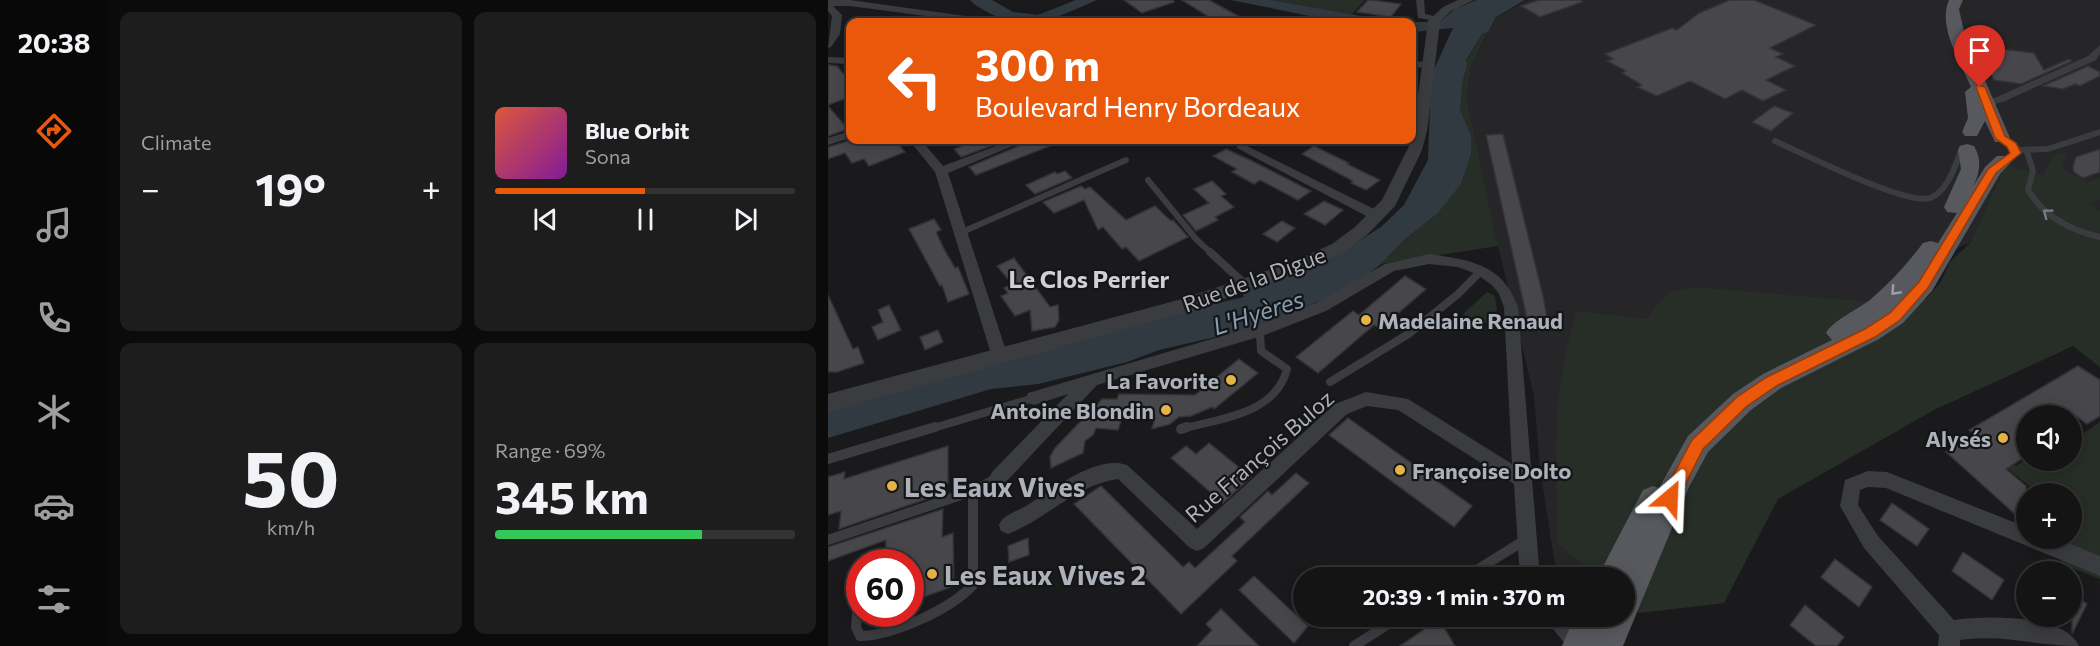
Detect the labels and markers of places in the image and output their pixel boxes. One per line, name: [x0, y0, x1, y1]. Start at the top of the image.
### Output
pin: [1954, 25, 2005, 87]
place label: Madelaine Renaud: [1378, 307, 1563, 334]
marker: Madelaine Renaud: [1359, 313, 1373, 327]
place label: La Favorite: [1106, 367, 1219, 394]
marker: La Favorite: [1224, 373, 1238, 387]
place label: Antoine Blondin: [990, 397, 1154, 424]
marker: Antoine Blondin: [1159, 403, 1173, 417]
place label: Alysés: [1925, 425, 1991, 452]
marker: Alysés: [1996, 431, 2010, 445]
place label: Françoise Dolto: [1412, 457, 1571, 484]
marker: Françoise Dolto: [1393, 463, 1407, 477]
place label: Les Eaux Vives: [904, 470, 1085, 503]
marker: Les Eaux Vives: [885, 479, 899, 493]
place label: Les Eaux Vives 2: [944, 558, 1146, 591]
marker: Les Eaux Vives 2: [925, 567, 939, 581]

